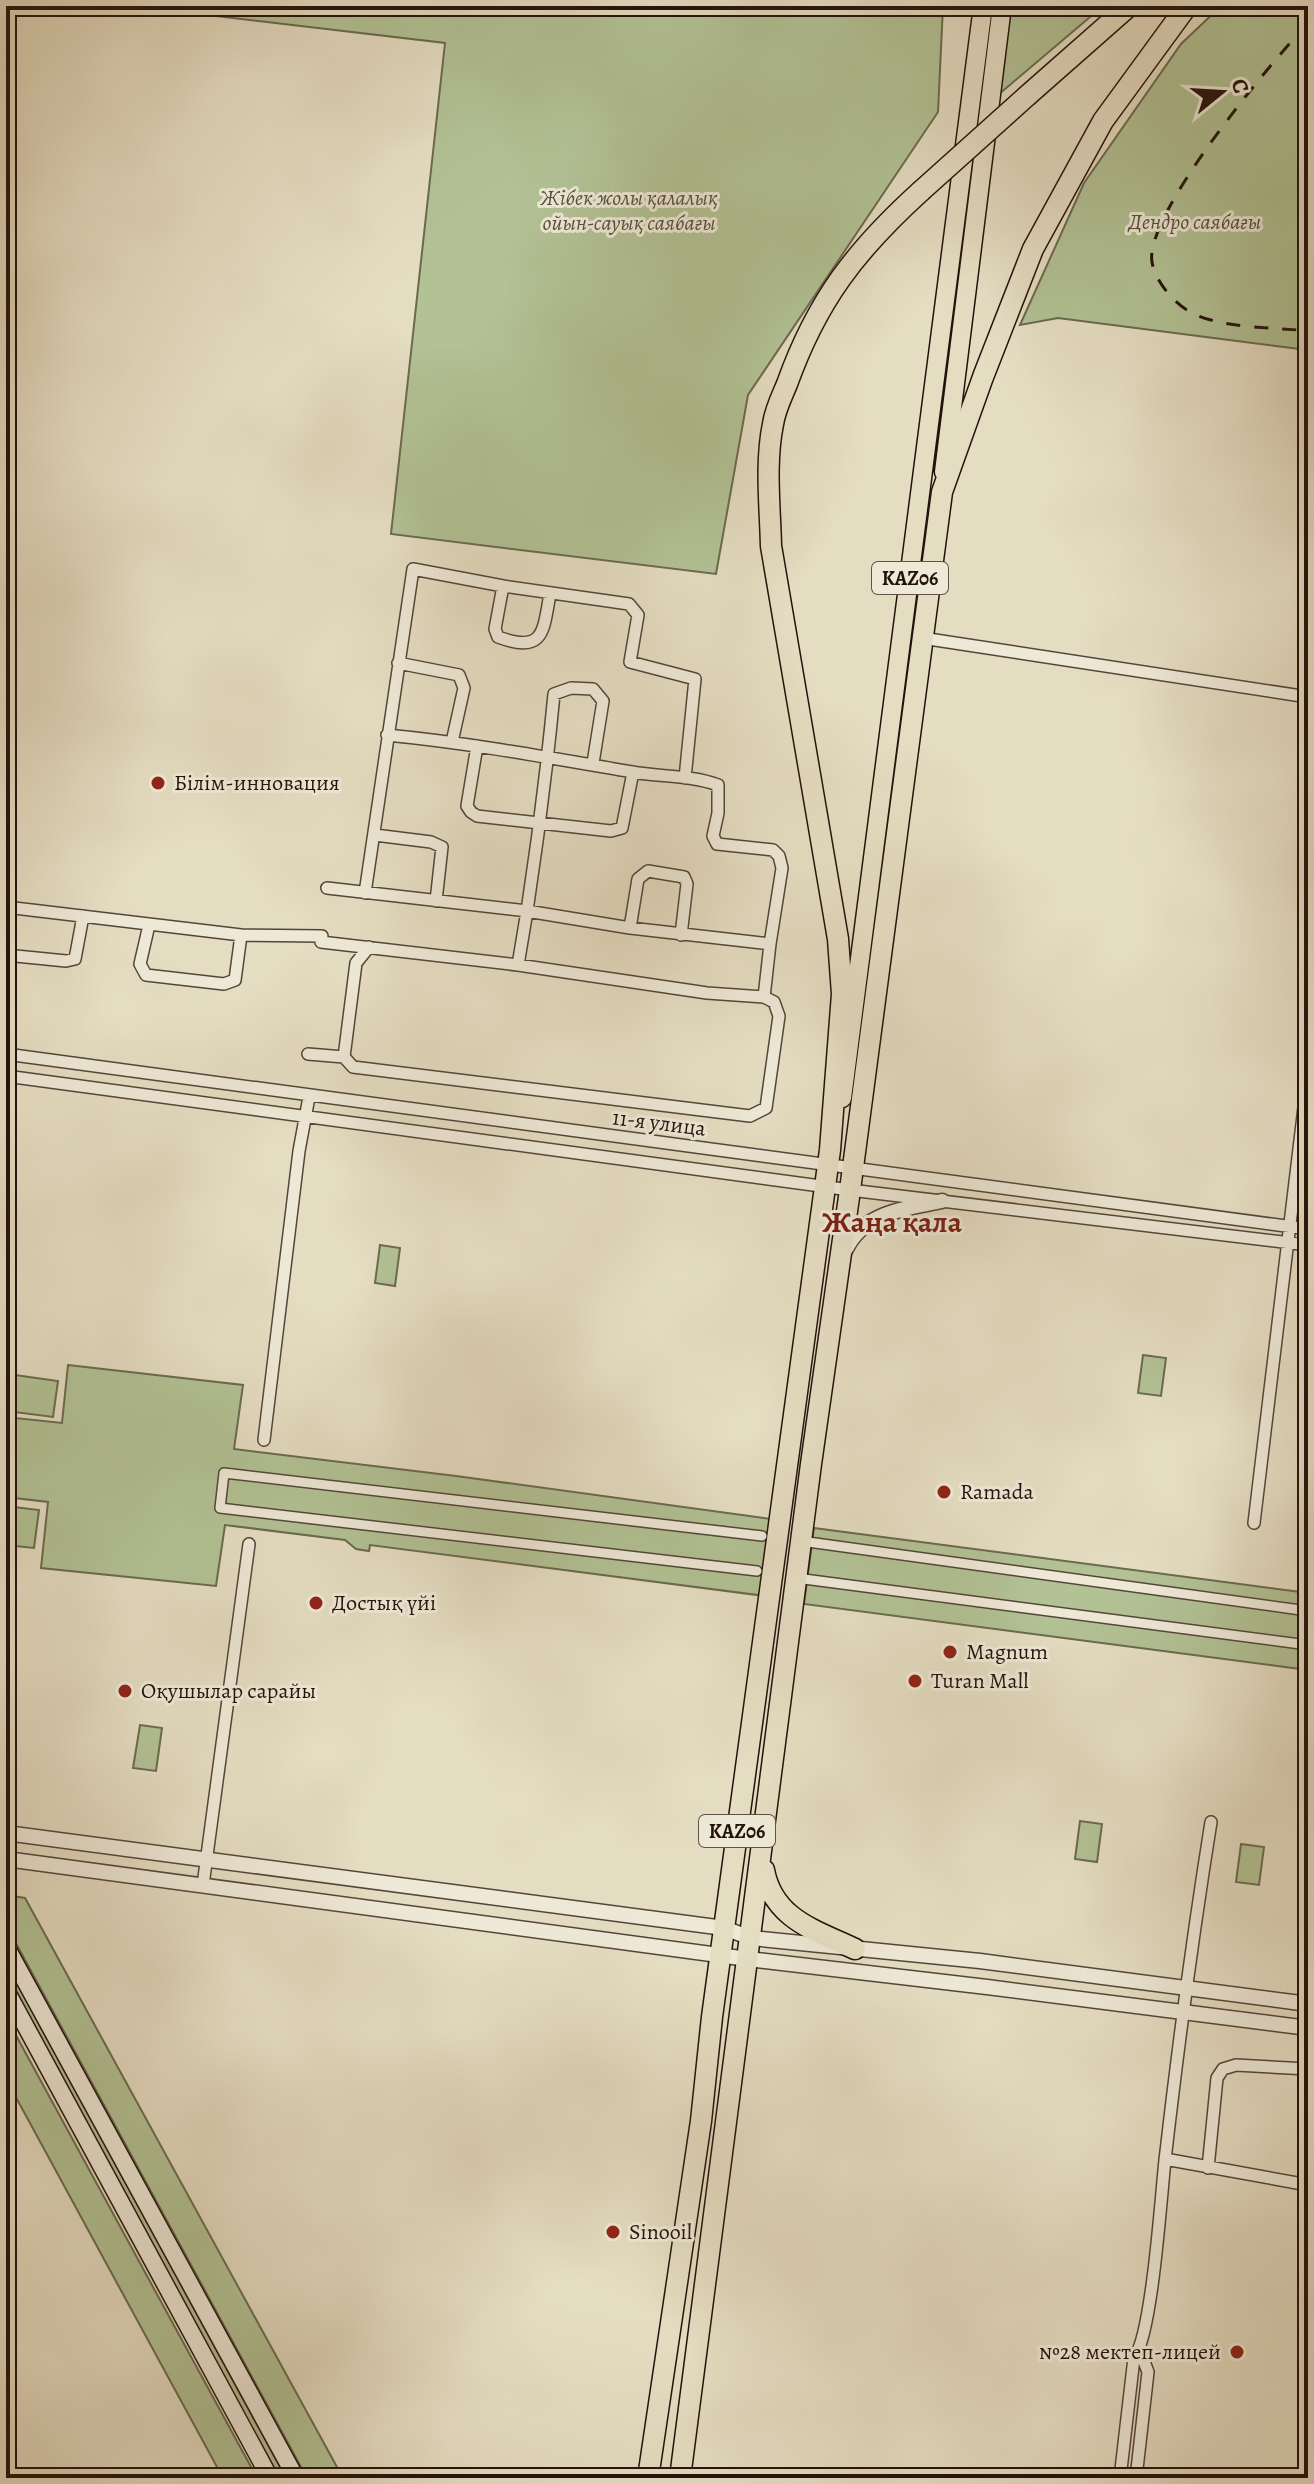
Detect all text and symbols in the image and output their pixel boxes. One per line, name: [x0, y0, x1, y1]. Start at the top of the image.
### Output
north arrow: [1182, 52, 1262, 132]
text: С: [1224, 75, 1256, 97]
park label: Жібек жолы қалалық ойын-сауық саябағы: [539, 183, 718, 238]
park label: Дендро саябағы: [1127, 207, 1261, 237]
road number: KАZ06: [872, 562, 948, 594]
place label: Білім-инновация: [174, 768, 340, 798]
marker: Білім-инновация: [149, 774, 167, 792]
street label: 11-я улица: [610, 1102, 708, 1144]
district label: Жаңа қала: [822, 1202, 963, 1242]
place label: Ramada: [960, 1477, 1035, 1507]
marker: Ramada: [935, 1483, 953, 1501]
place label: Достық үйі: [332, 1588, 436, 1618]
marker: Достық үйі: [307, 1594, 325, 1612]
place label: Magnum: [966, 1637, 1048, 1667]
marker: Magnum: [941, 1643, 959, 1661]
place label: Turan Mall: [931, 1666, 1029, 1696]
marker: Turan Mall: [906, 1672, 924, 1690]
place label: Оқушылар сарайы: [141, 1676, 316, 1706]
marker: Оқушылар сарайы: [116, 1682, 134, 1700]
road number: KАZ06: [699, 1815, 775, 1847]
place label: Sinooil: [629, 2217, 692, 2247]
marker: Sinooil: [604, 2223, 622, 2241]
place label: №28 мектеп-лицей: [1039, 2337, 1221, 2367]
marker: №28 мектеп-лицей: [1228, 2343, 1246, 2361]

